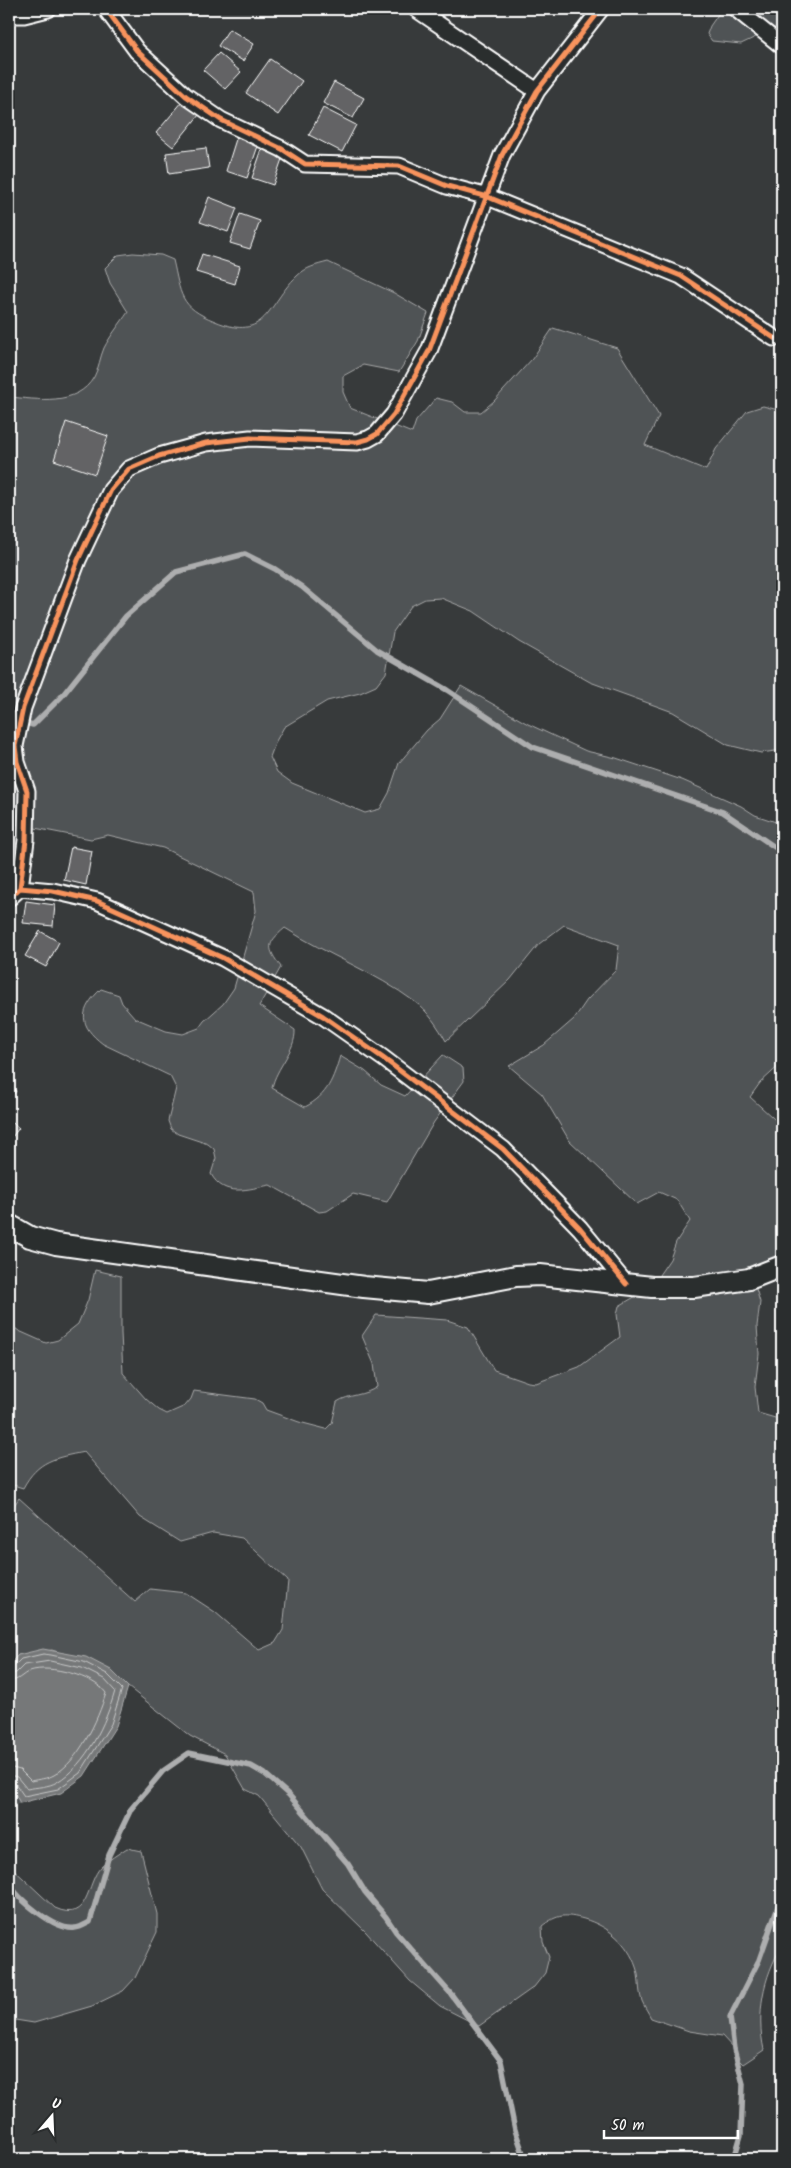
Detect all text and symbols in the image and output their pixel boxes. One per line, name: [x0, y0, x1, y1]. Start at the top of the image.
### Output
north arrow: [28, 2090, 78, 2140]
text: U: [48, 2093, 64, 2117]
scale bar: [604, 2108, 737, 2140]
text: 50 m: [611, 2114, 645, 2138]

